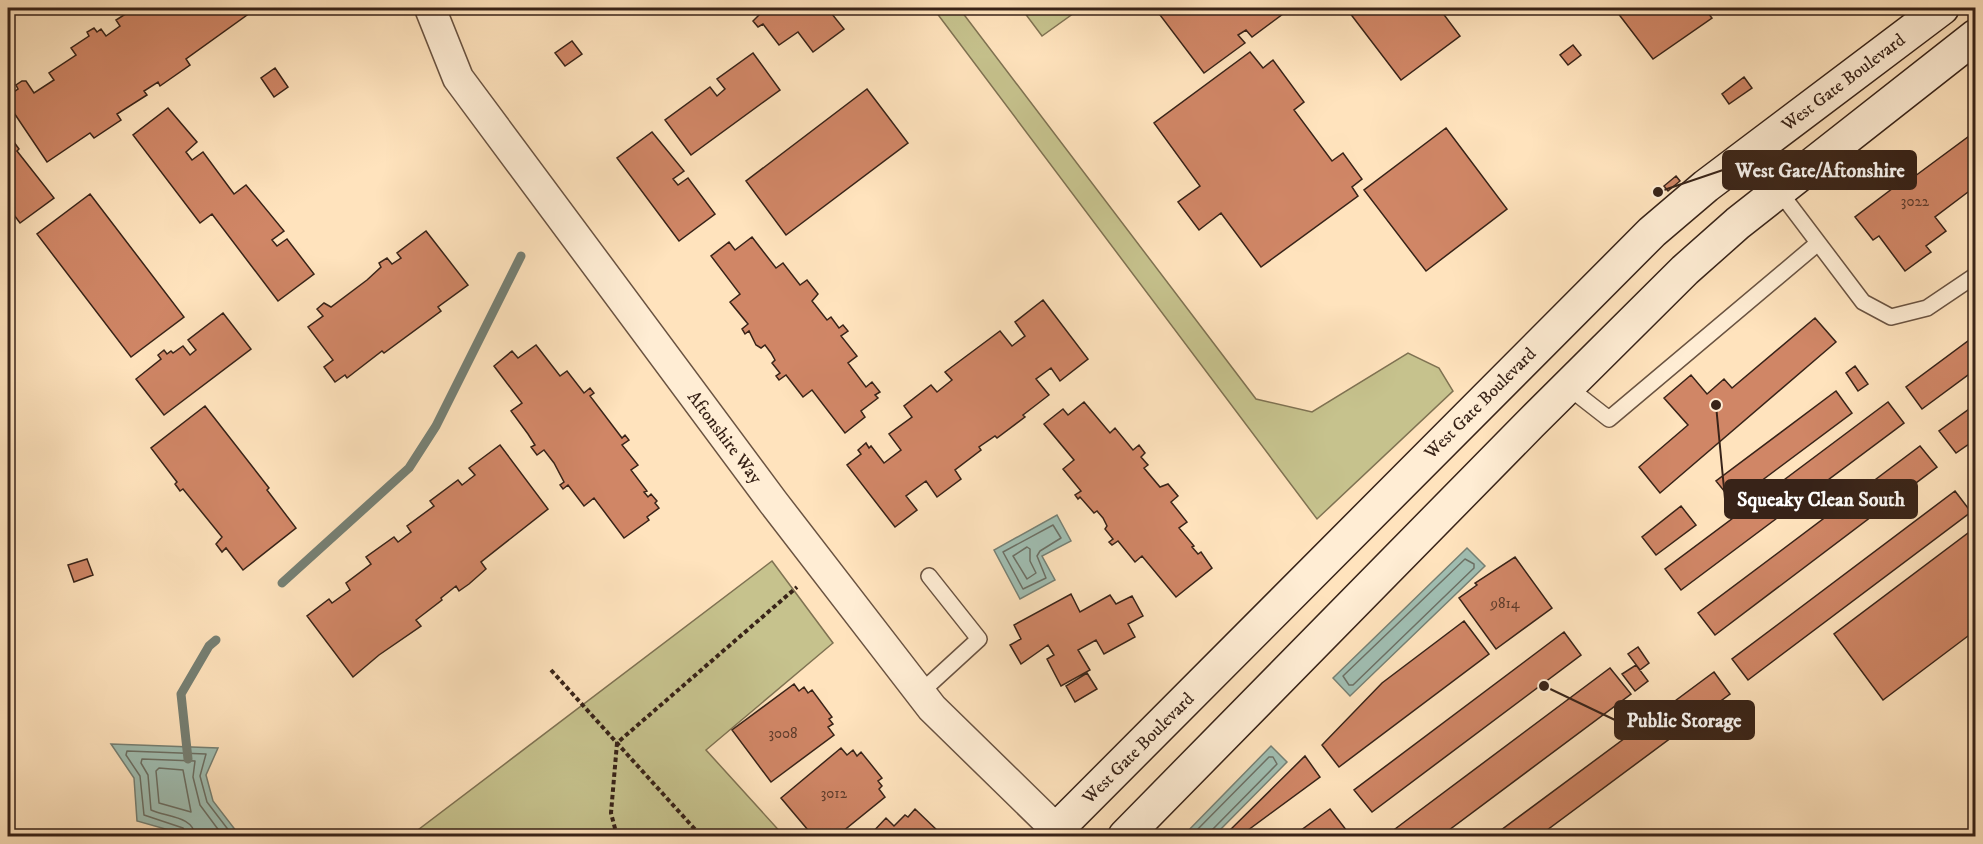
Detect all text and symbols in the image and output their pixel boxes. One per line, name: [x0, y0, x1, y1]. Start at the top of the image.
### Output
street label: West Gate Boulevard: [1777, 29, 1910, 137]
callout: West Gate/Aftonshire: [1723, 151, 1916, 189]
text: West Gate/Aftonshire: [1734, 159, 1905, 184]
house number: 3022: [1901, 192, 1930, 211]
street label: West Gate Boulevard: [1420, 343, 1541, 465]
street label: Aftonshire Way: [682, 387, 767, 489]
callout: Squeaky Clean South: [1725, 480, 1917, 518]
text: Squeaky Clean South: [1737, 488, 1906, 513]
house number: 9814: [1489, 594, 1520, 613]
street label: West Gate Boulevard: [1078, 688, 1199, 810]
callout: Public Storage: [1615, 701, 1754, 739]
text: Public Storage: [1626, 709, 1742, 734]
house number: 3008: [768, 724, 798, 743]
house number: 3012: [821, 784, 848, 803]

